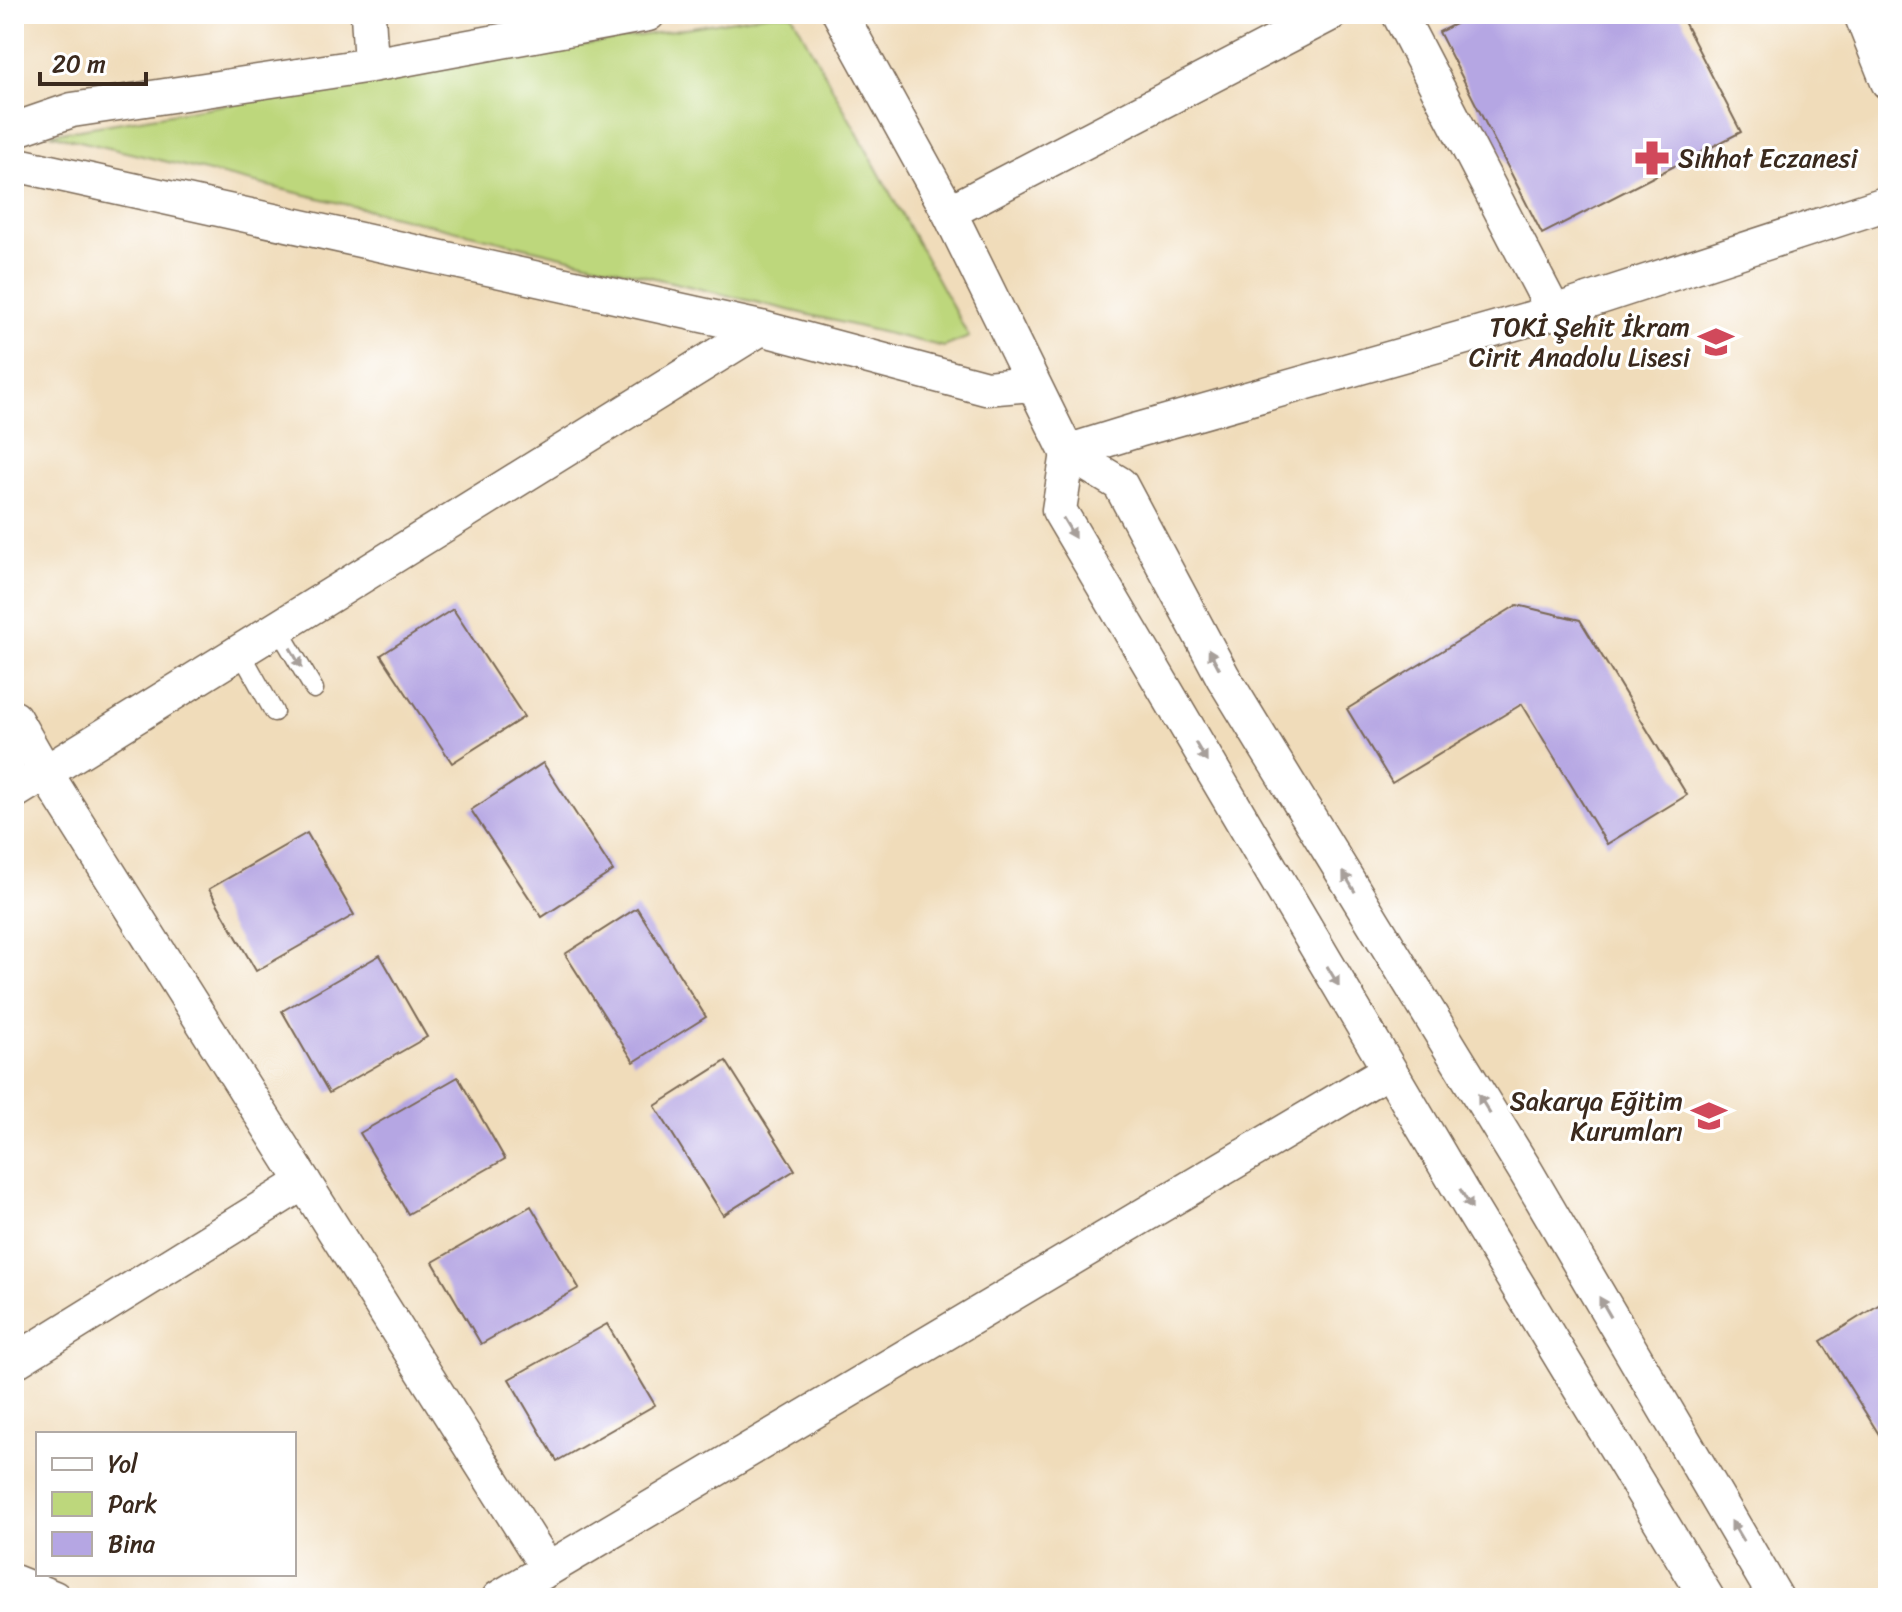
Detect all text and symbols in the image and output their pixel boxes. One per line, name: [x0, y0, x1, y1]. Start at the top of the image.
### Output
scale bar: [40, 36, 146, 86]
text: 20 m: [52, 43, 106, 85]
place label: Sıhhat Eczanesi: [1678, 135, 1858, 181]
pharmacy icon: Sıhhat Eczanesi: [1633, 139, 1671, 177]
place label: TOKİ Şehit İkram Cirit Anadolu Lisesi: [1469, 304, 1691, 380]
school or university icon: TOKİ Şehit İkram Cirit Anadolu Lisesi: [1697, 323, 1735, 361]
one-way arrow: [1062, 517, 1076, 539]
one-way arrow: [289, 647, 303, 669]
one-way arrow: [1208, 648, 1221, 671]
one-way arrow: [1194, 741, 1208, 763]
one-way arrow: [1342, 871, 1356, 893]
one-way arrow: [1326, 964, 1340, 987]
place label: Sakarya Eğitim Kurumları: [1510, 1078, 1683, 1154]
one-way arrow: [1478, 1093, 1492, 1115]
school or university icon: Sakarya Eğitim Kurumları: [1690, 1097, 1728, 1135]
one-way arrow: [1458, 1188, 1472, 1211]
one-way arrow: [1598, 1295, 1612, 1318]
legend: [36, 1432, 296, 1576]
text: Yol: [108, 1443, 139, 1485]
text: Park: [108, 1483, 157, 1525]
one-way arrow: [1730, 1520, 1744, 1542]
text: Bina: [108, 1523, 156, 1565]

